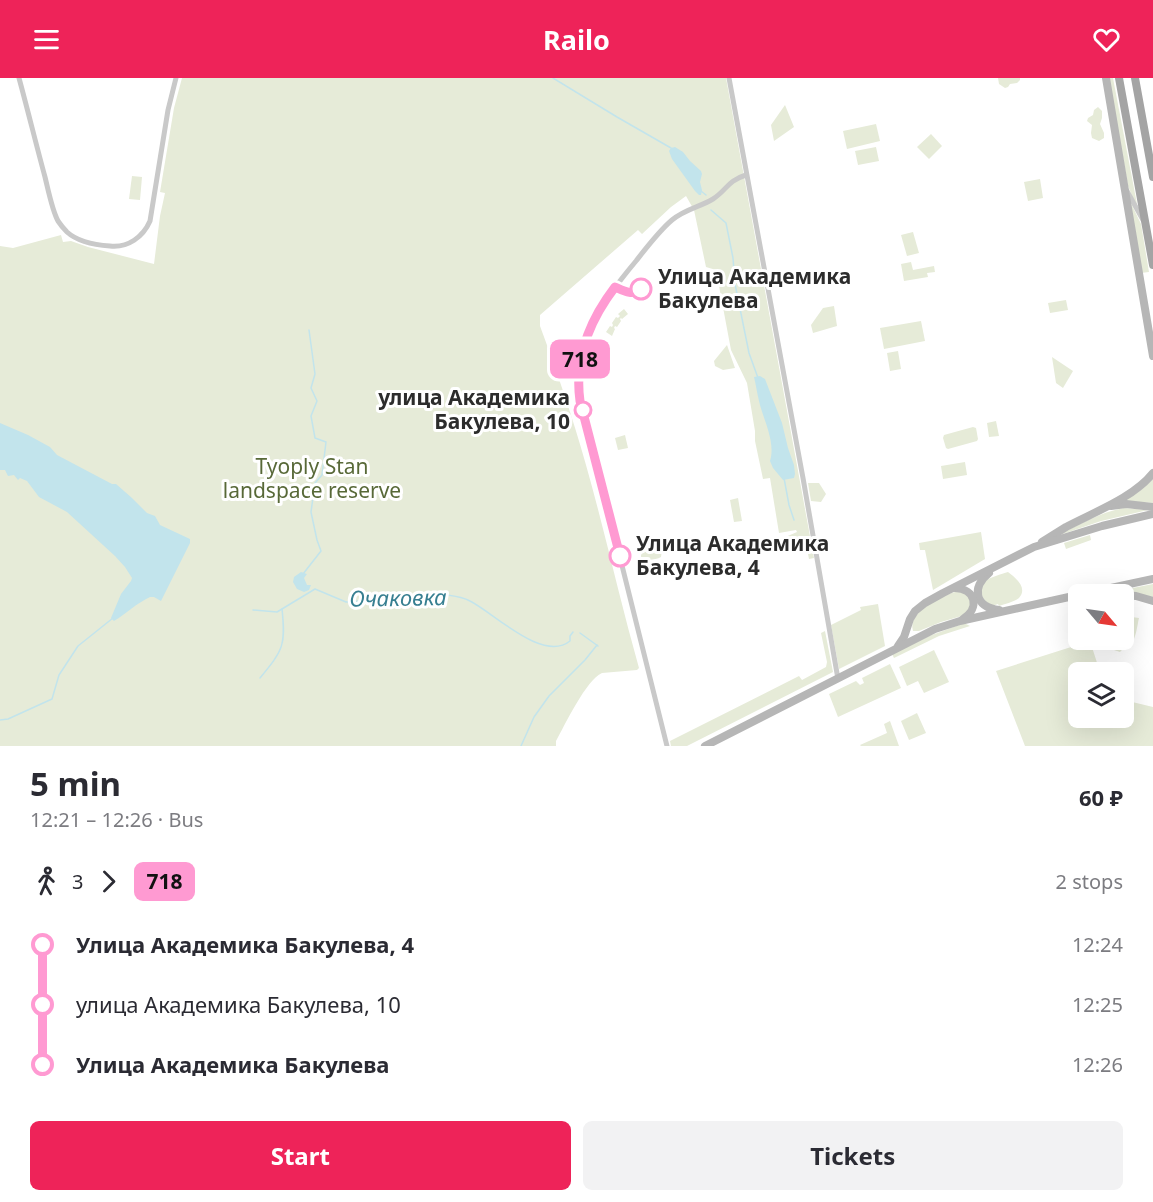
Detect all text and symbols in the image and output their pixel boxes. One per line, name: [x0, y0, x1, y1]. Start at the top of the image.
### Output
text: Railo: [543, 21, 610, 58]
icon: menu: [30, 23, 63, 56]
icon: heart: [1090, 23, 1123, 56]
place label: Улица Академика Бакулева: [658, 262, 851, 314]
marker: Улица Академика Бакулева: [630, 278, 652, 300]
line badge: 718: [546, 340, 614, 378]
text: 718: [562, 345, 598, 373]
place label: улица Академика Бакулева, 10: [377, 383, 570, 435]
marker: улица Академика Бакулева, 10: [574, 401, 592, 419]
park label: Tyoply Stan landspace reserve: [223, 452, 401, 504]
place label: Улица Академика Бакулева, 4: [636, 529, 829, 581]
marker: Улица Академика Бакулева, 4: [609, 545, 631, 567]
water label: Очаковка: [349, 581, 447, 613]
north arrow: [1068, 584, 1134, 650]
map controls: [1068, 584, 1134, 728]
button: layers: [1068, 662, 1134, 728]
text: 5 min: [30, 761, 121, 806]
text: 60 ₽: [1079, 782, 1123, 812]
text: 12:21 – 12:26 · Bus: [30, 806, 203, 833]
icon: walk: [30, 865, 63, 898]
icon: forward: [92, 865, 125, 898]
text: 718: [146, 867, 183, 895]
text: 3: [72, 868, 83, 895]
text: 2 stops: [1056, 868, 1123, 895]
text: Улица Академика Бакулева, 4: [76, 929, 414, 959]
text: 12:24: [1072, 931, 1123, 958]
text: улица Академика Бакулева, 10: [76, 989, 401, 1019]
text: 12:25: [1072, 991, 1123, 1018]
text: Улица Академика Бакулева: [76, 1049, 389, 1079]
text: 12:26: [1072, 1051, 1123, 1078]
button: Start: [30, 1121, 571, 1190]
button: Tickets: [583, 1121, 1123, 1190]

